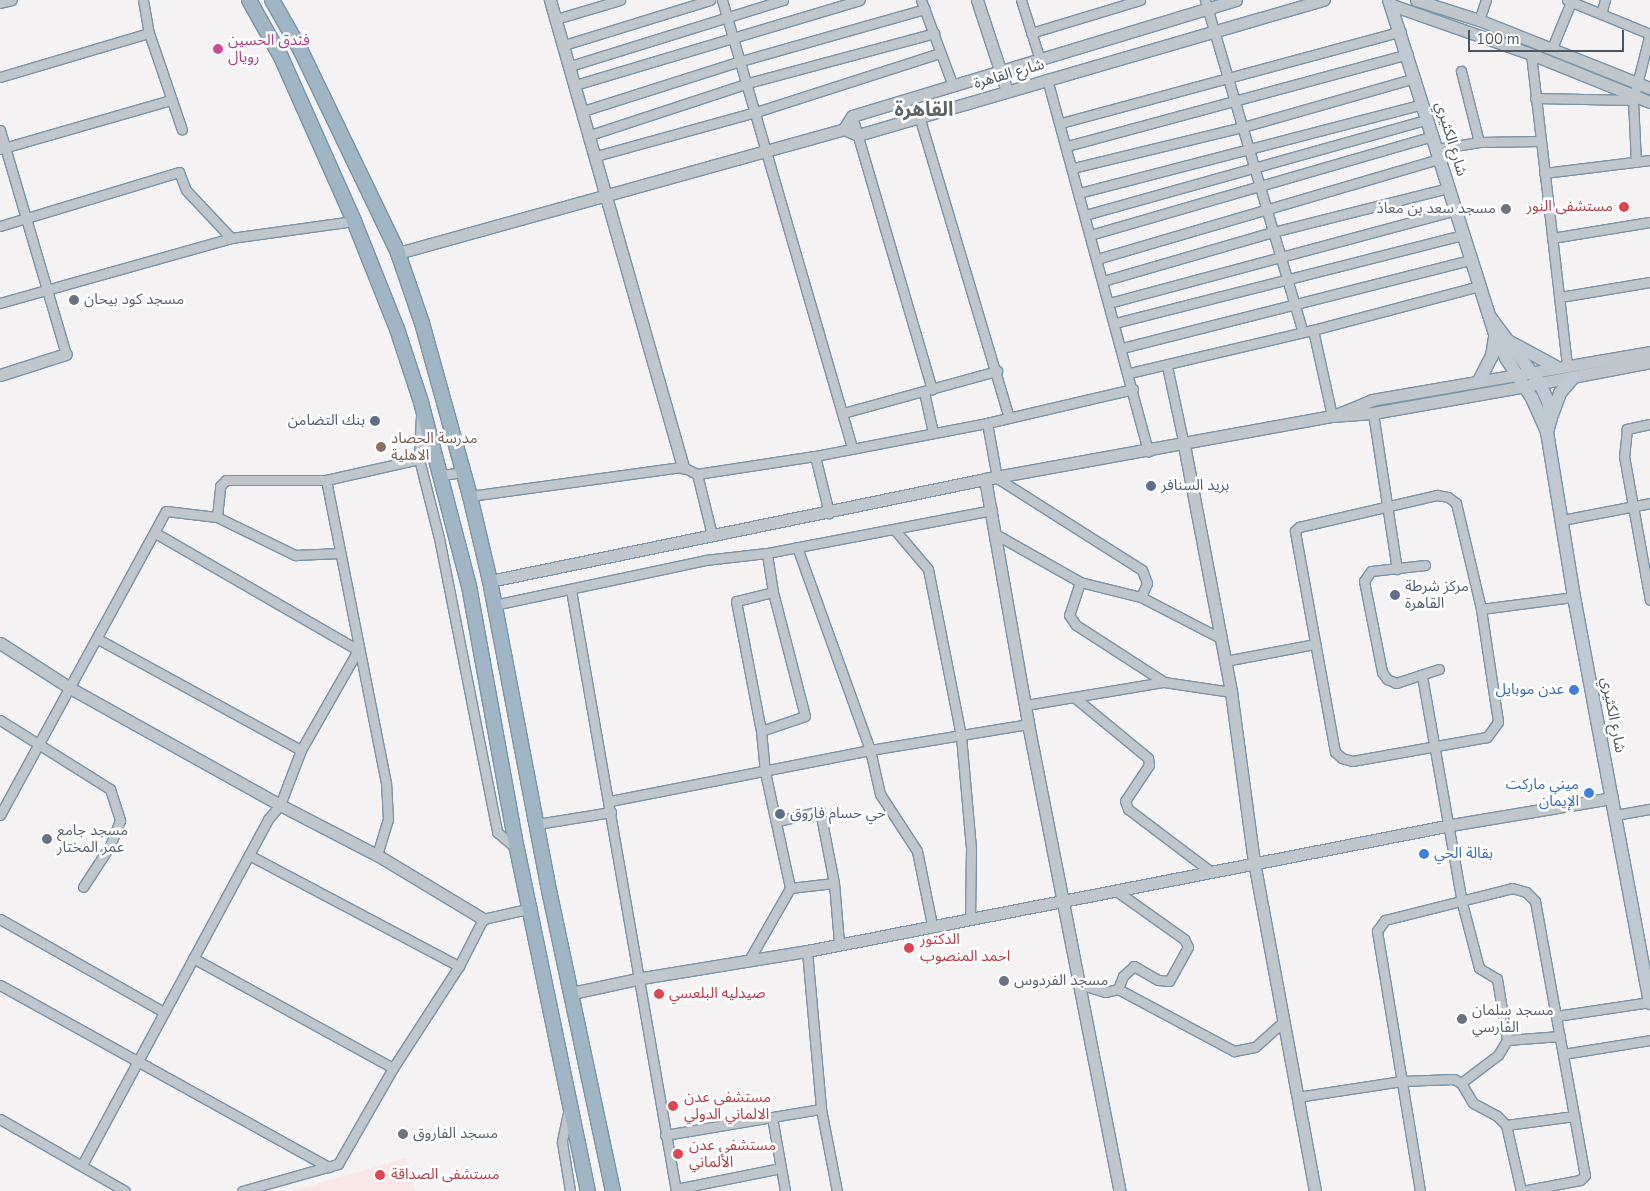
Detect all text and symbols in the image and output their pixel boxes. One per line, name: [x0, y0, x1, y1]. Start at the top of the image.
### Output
scale bar: [1470, 20, 1626, 52]
text: 100 m: [1476, 29, 1520, 49]
place label: فندق الحسين رويال: [228, 31, 310, 66]
marker: فندق الحسين رويال: [212, 43, 224, 55]
street label: شارع القاهرة: [972, 55, 1046, 93]
district label: القاهرة: [895, 97, 953, 121]
street label: شارع الكثيري: [1431, 100, 1471, 178]
place label: مستشفى النور: [1527, 198, 1613, 216]
place label: مسجد سعد بن معاذ: [1377, 200, 1496, 218]
marker: مستشفى النور: [1617, 200, 1631, 214]
marker: مسجد سعد بن معاذ: [1500, 203, 1512, 215]
place label: مسجد كود بيحان: [84, 291, 184, 309]
marker: مسجد كود بيحان: [68, 294, 80, 306]
place label: بنك التضامن: [288, 412, 365, 430]
marker: بنك التضامن: [369, 415, 381, 427]
place label: مدرسة الحصاد الاهلية: [391, 429, 478, 464]
marker: مدرسة الحصاد الاهلية: [375, 441, 387, 453]
place label: بريد السنافر: [1161, 477, 1229, 495]
marker: بريد السنافر: [1145, 480, 1157, 492]
place label: مركز شرطة القاهرة: [1405, 577, 1469, 612]
marker: مركز شرطة القاهرة: [1389, 589, 1401, 601]
street label: شارع الكثيري: [1597, 676, 1629, 754]
place label: عدن موبايل: [1496, 681, 1564, 699]
marker: عدن موبايل: [1568, 684, 1580, 696]
place label: ميني ماركت الإيمان: [1506, 775, 1579, 810]
marker: ميني ماركت الإيمان: [1583, 787, 1595, 799]
place label: حي حسام فاروق: [790, 805, 886, 823]
marker: حي حسام فاروق: [774, 808, 786, 820]
place label: مسجد جامع عمر المختار: [57, 821, 128, 856]
marker: مسجد جامع عمر المختار: [41, 833, 53, 845]
place label: بقالة الحي: [1434, 845, 1493, 863]
marker: بقالة الحي: [1418, 848, 1430, 860]
place label: الدكتور احمد المنصوب: [920, 930, 1010, 965]
marker: الدكتور احمد المنصوب: [902, 941, 916, 955]
place label: مسجد الفردوس: [1014, 972, 1108, 990]
marker: مسجد الفردوس: [998, 975, 1010, 987]
place label: صيدليه البلعسي: [669, 985, 765, 1003]
marker: صيدليه البلعسي: [653, 988, 665, 1000]
place label: مسجد سلمان الفارسي: [1472, 1001, 1554, 1036]
marker: مسجد سلمان الفارسي: [1456, 1013, 1468, 1025]
place label: مستشفى عدن الالماني الدولي: [684, 1088, 771, 1123]
marker: مستشفى عدن الالماني الدولي: [666, 1099, 680, 1113]
place label: مسجد الفاروق: [413, 1125, 498, 1143]
marker: مسجد الفاروق: [397, 1128, 409, 1140]
place label: مستشفى عدن الألماني: [689, 1136, 776, 1171]
marker: مستشفى عدن الألماني: [671, 1147, 685, 1161]
place label: مستشفى الصداقة: [391, 1166, 500, 1184]
marker: مستشفى الصداقة: [373, 1168, 387, 1182]

